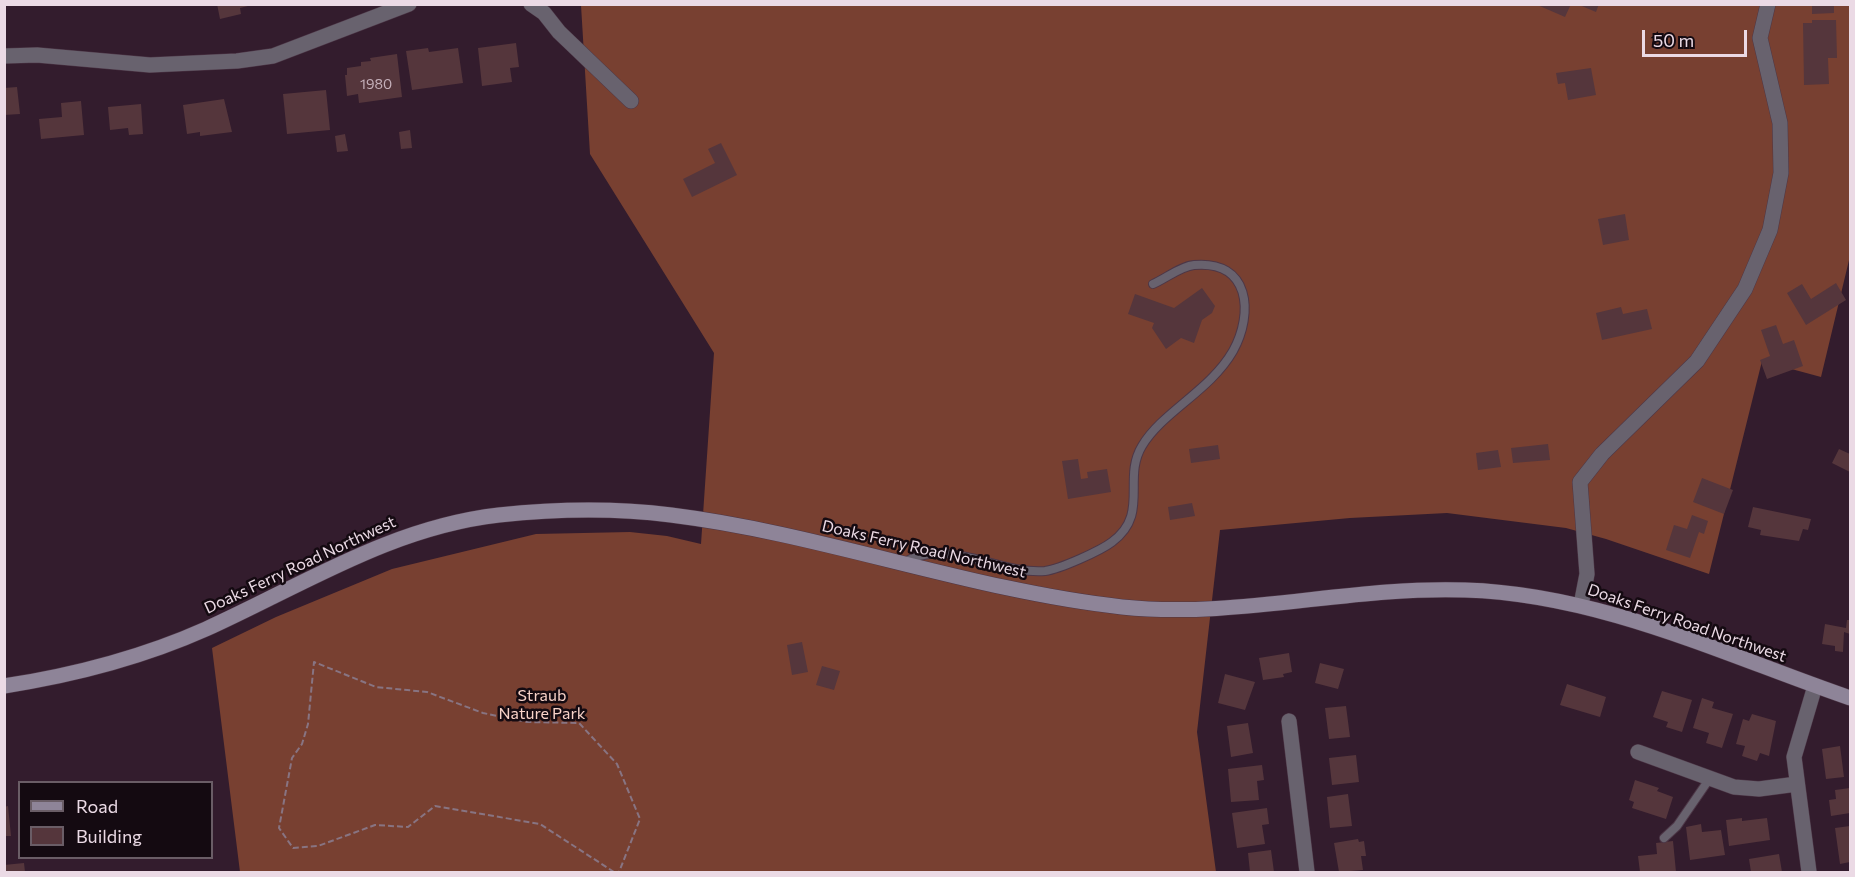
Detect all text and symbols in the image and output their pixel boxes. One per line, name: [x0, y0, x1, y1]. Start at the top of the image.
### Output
scale bar: [1645, 18, 1750, 56]
text: 50 m: [1653, 29, 1694, 51]
house number: 1980: [360, 76, 392, 92]
street label: Doaks Ferry Road Northwest: [201, 512, 399, 618]
street label: Doaks Ferry Road Northwest: [820, 516, 1028, 582]
street label: Doaks Ferry Road Northwest: [1585, 580, 1789, 666]
park label: Straub Nature Park: [498, 686, 586, 724]
legend: [18, 781, 213, 859]
text: Road: [76, 795, 118, 817]
text: Building: [76, 825, 142, 847]

